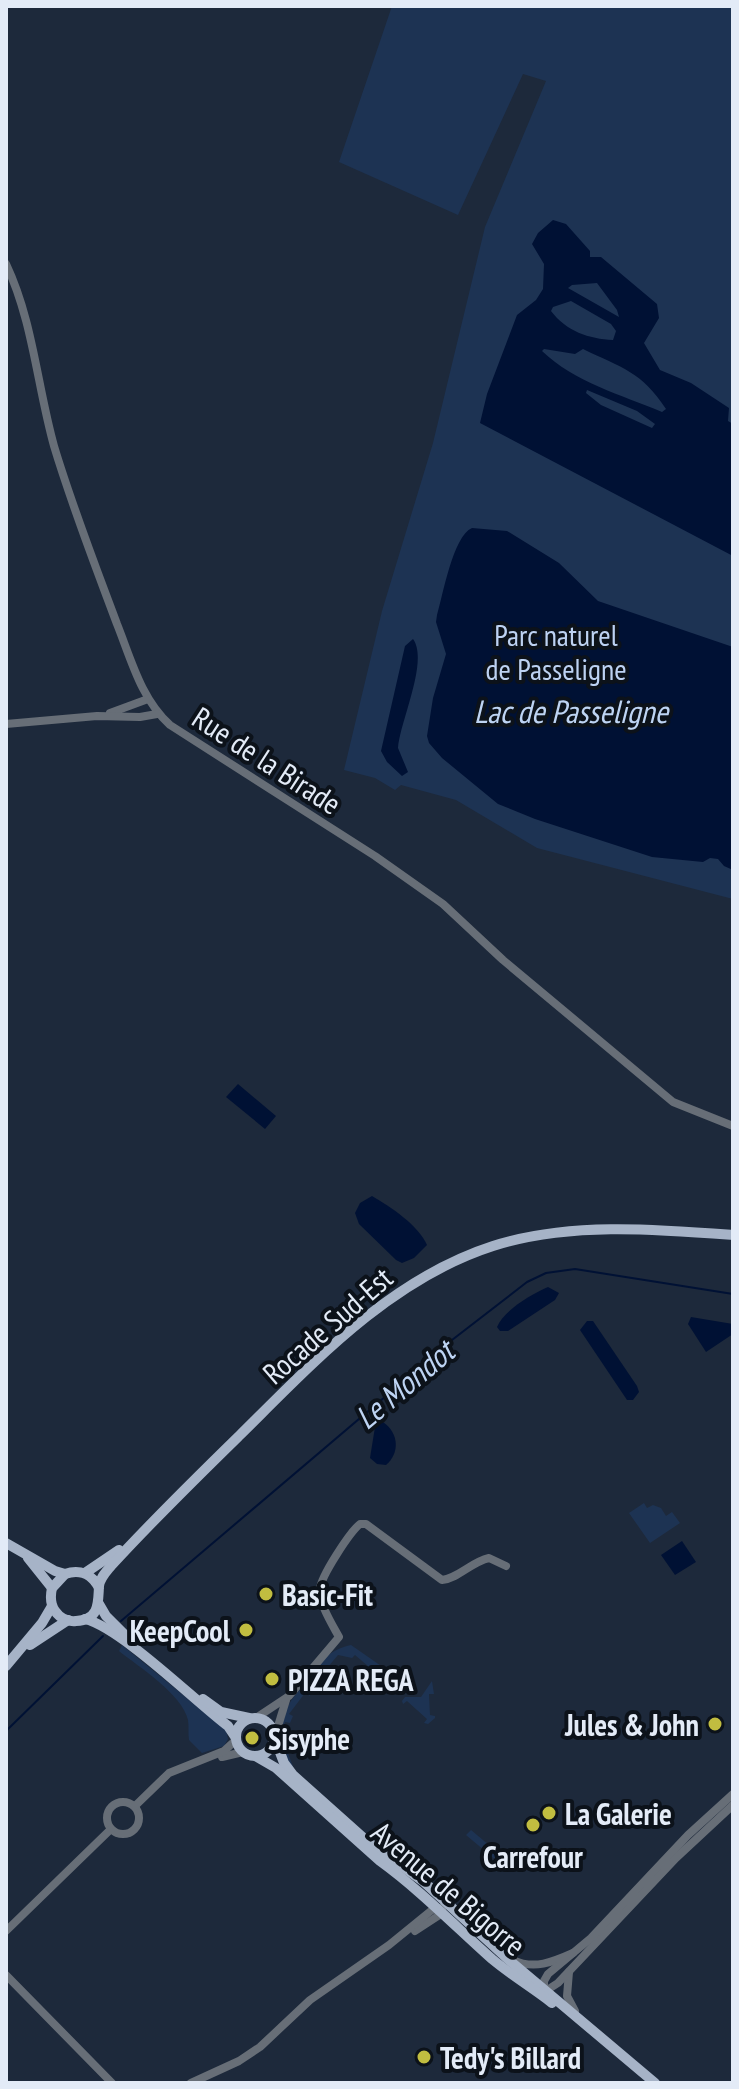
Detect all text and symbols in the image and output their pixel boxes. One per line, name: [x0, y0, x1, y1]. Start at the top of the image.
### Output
park label: Parc naturel de Passeligne: [485, 615, 627, 688]
water label: Lac de Passeligne: [474, 690, 670, 732]
street label: Rue de la Birade: [185, 697, 349, 823]
street label: Rocade Sud-Est: [254, 1257, 401, 1392]
water label: Le Mondot: [346, 1328, 465, 1438]
place label: Basic-Fit: [282, 1575, 373, 1614]
marker: Basic-Fit: [257, 1585, 275, 1603]
place label: KeepCool: [130, 1611, 231, 1650]
marker: KeepCool: [237, 1621, 255, 1639]
place label: PIZZA REGA: [288, 1660, 414, 1699]
marker: PIZZA REGA: [263, 1670, 281, 1688]
place label: Jules & John: [564, 1705, 699, 1744]
marker: Jules & John: [706, 1715, 724, 1733]
place label: Sisyphe: [268, 1719, 350, 1758]
marker: Sisyphe: [243, 1729, 261, 1747]
place label: La Galerie: [565, 1794, 672, 1833]
marker: La Galerie: [540, 1804, 558, 1822]
street label: Avenue de Bigorre: [364, 1812, 534, 1964]
marker: Carrefour: [524, 1816, 542, 1834]
place label: Carrefour: [483, 1837, 583, 1876]
place label: Tedy's Billard: [440, 2038, 581, 2077]
marker: Tedy's Billard: [415, 2048, 433, 2066]

